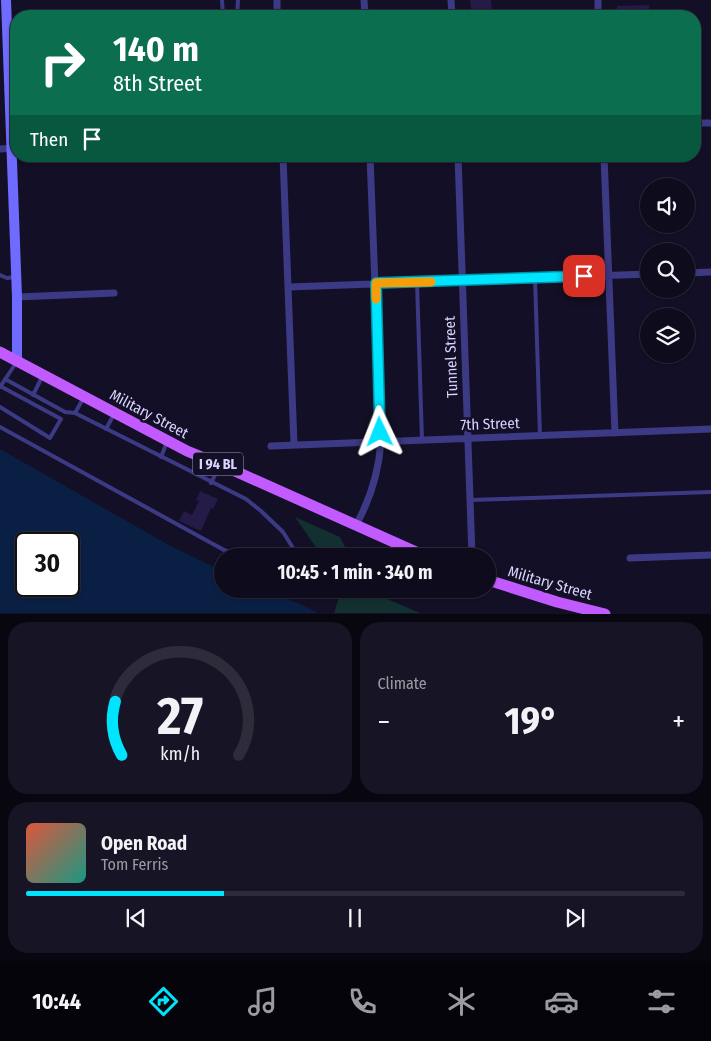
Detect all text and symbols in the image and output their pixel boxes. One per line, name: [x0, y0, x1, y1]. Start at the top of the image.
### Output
text: 140 m: [113, 28, 199, 70]
icon: right: [30, 30, 95, 95]
text: 8th Street: [113, 70, 202, 97]
icon: arrive: [78, 125, 106, 153]
text: Then: [30, 128, 68, 151]
map controls: [640, 178, 695, 363]
button: sound: [640, 178, 695, 233]
button: search: [640, 243, 695, 298]
pin: [563, 255, 605, 297]
icon: arrive: [570, 262, 598, 290]
button: layers: [640, 308, 695, 363]
street label: Tunnel Street: [441, 316, 461, 398]
street label: Military Street: [107, 386, 192, 442]
position arrow: [353, 405, 405, 457]
street label: 7th Street: [460, 414, 520, 434]
road number: I 94 BL: [193, 452, 243, 476]
speed limit sign: 30: [15, 532, 80, 597]
text: 10:45 · 1 min · 340 m: [278, 561, 432, 584]
street label: Military Street: [506, 562, 594, 604]
text: Climate: [378, 674, 427, 693]
text: 27: [156, 685, 203, 748]
text: 19°: [504, 698, 558, 744]
text: −: [378, 705, 390, 738]
text: +: [672, 705, 685, 738]
text: km/h: [160, 743, 200, 765]
text: Open Road: [101, 832, 187, 855]
text: Tom Ferris: [101, 855, 168, 874]
icon: previous: [122, 904, 150, 932]
icon: pause: [341, 904, 369, 932]
icon: next: [561, 904, 589, 932]
icon: directions: [146, 984, 181, 1019]
icon: music: [245, 984, 280, 1019]
icon: phone: [345, 984, 380, 1019]
icon: climate: [444, 984, 479, 1019]
icon: car: [544, 984, 579, 1019]
icon: filters: [644, 984, 679, 1019]
text: 10:44: [32, 988, 81, 1015]

